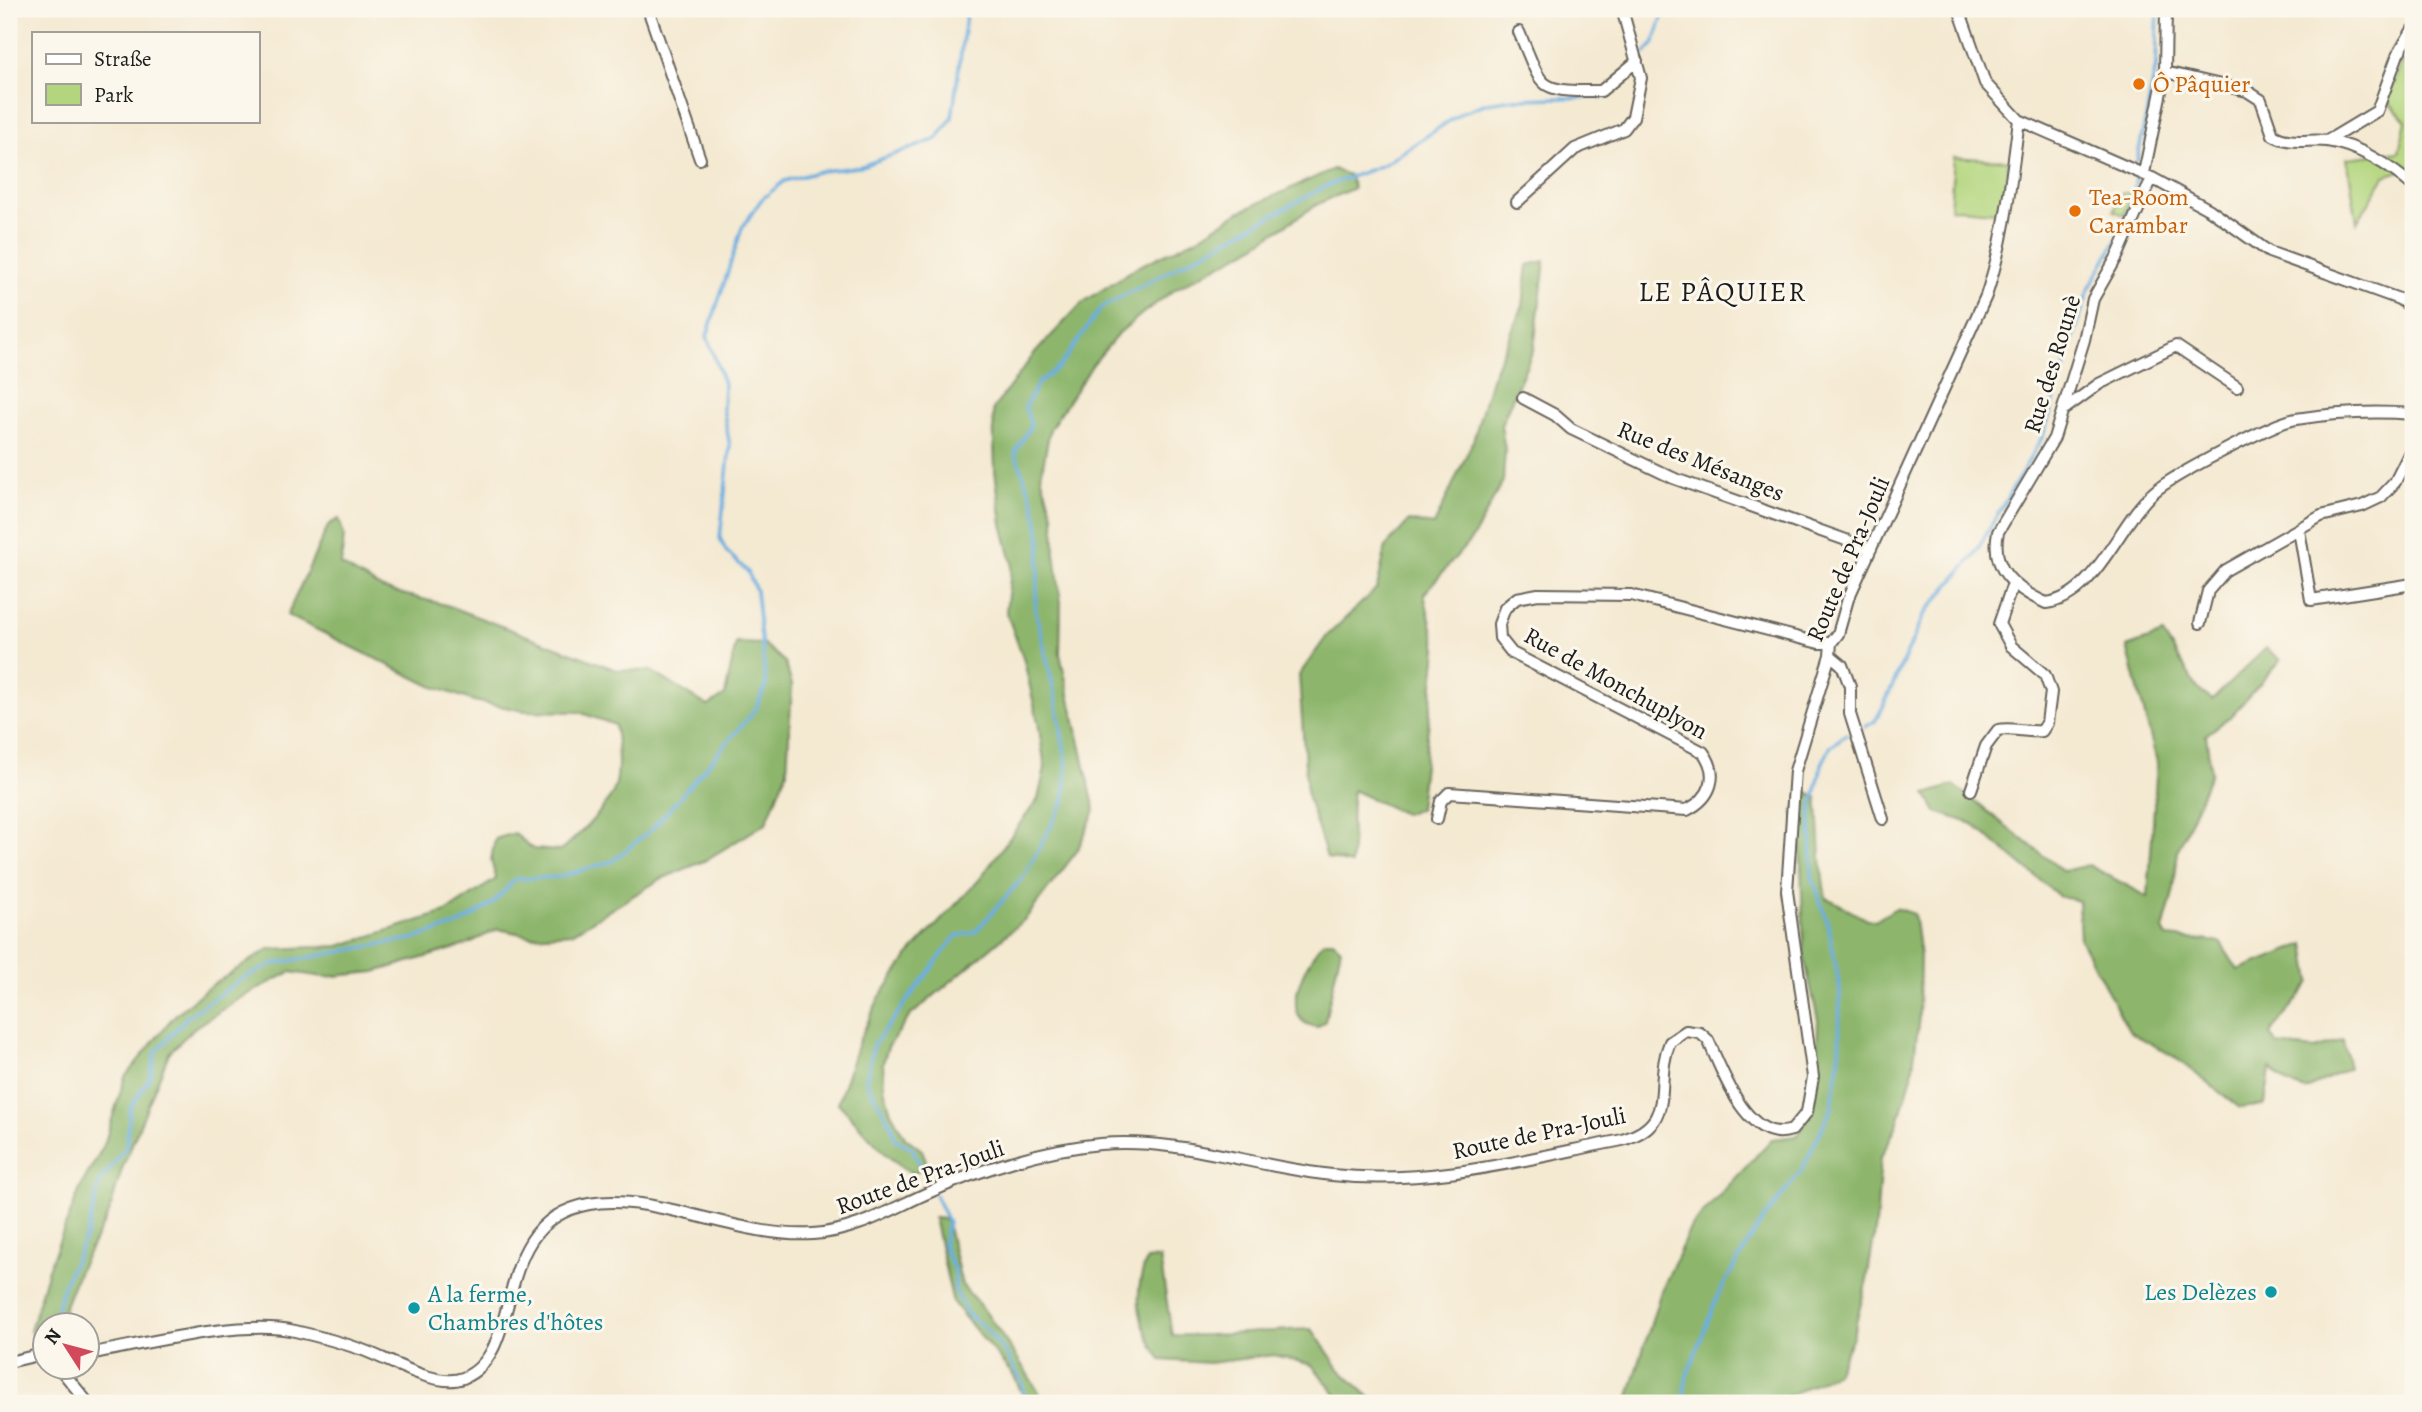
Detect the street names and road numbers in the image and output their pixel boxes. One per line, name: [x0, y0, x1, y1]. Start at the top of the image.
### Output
street label: Rue des Rounè: [2016, 291, 2088, 437]
street label: Rue des Mésanges: [1613, 413, 1789, 509]
street label: Route de Pra-Jouli: [1799, 471, 1897, 647]
street label: Rue de Monchuplyon: [1518, 619, 1714, 747]
street label: Route de Pra-Jouli: [1449, 1099, 1629, 1167]
street label: Route de Pra-Jouli: [832, 1132, 1008, 1222]

